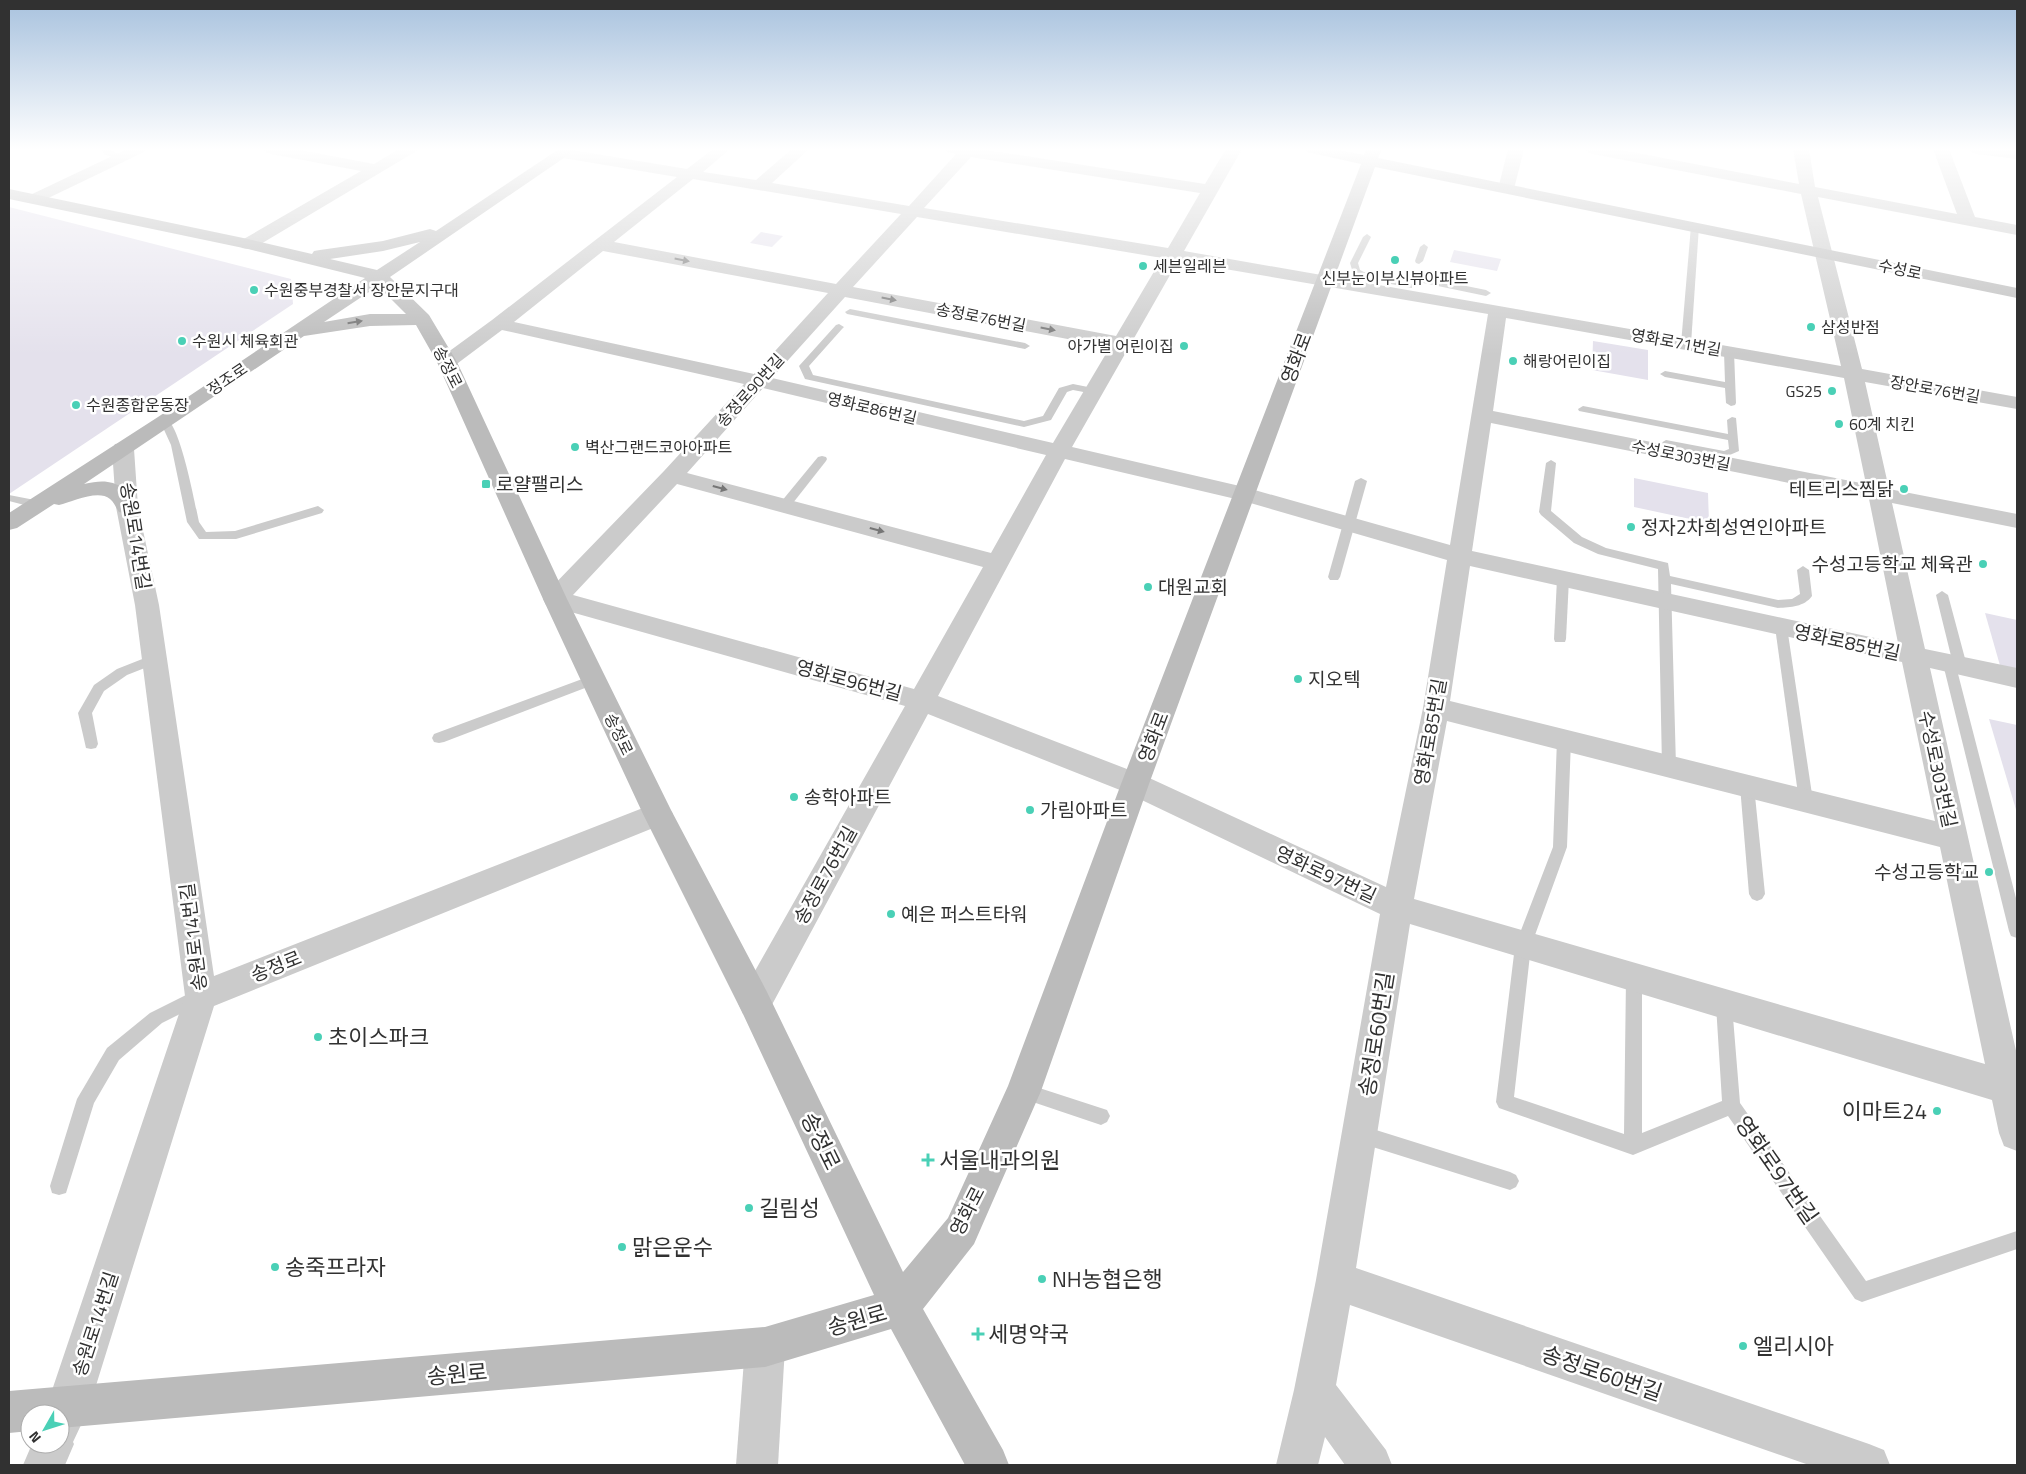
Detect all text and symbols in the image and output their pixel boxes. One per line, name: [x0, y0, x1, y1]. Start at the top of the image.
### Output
street label: 수성로: [1876, 253, 1924, 285]
place label: 세븐일레븐: [1153, 254, 1227, 278]
marker: 신부눈이부신뷰아파트: [1389, 254, 1401, 266]
one-way arrow: [675, 256, 690, 264]
marker: 세븐일레븐: [1137, 260, 1149, 272]
place label: 신부눈이부신뷰아파트: [1321, 266, 1469, 290]
place label: 수원중부경찰서 장안문지구대: [264, 278, 459, 302]
marker: 수원중부경찰서 장안문지구대: [248, 284, 260, 296]
one-way arrow: [881, 295, 896, 303]
street label: 송정로76번길: [934, 296, 1028, 338]
place label: 삼성반점: [1821, 315, 1880, 339]
one-way arrow: [347, 318, 363, 326]
marker: 삼성반점: [1805, 321, 1817, 333]
street label: 영화로71번길: [1629, 322, 1723, 362]
one-way arrow: [1041, 326, 1057, 334]
street label: 영화로: [1273, 328, 1318, 388]
place label: 수원시 체육회관: [192, 329, 299, 353]
place label: 아가별 어린이집: [1067, 334, 1174, 358]
marker: 수원시 체육회관: [176, 335, 188, 347]
marker: 아가별 어린이집: [1178, 340, 1190, 352]
street label: 송정로: [427, 342, 469, 392]
street label: 송정로90번길: [710, 348, 790, 432]
place label: 해랑어린이집: [1523, 349, 1611, 373]
marker: 해랑어린이집: [1507, 355, 1519, 367]
street label: 정조로: [202, 357, 252, 401]
street label: 장안로76번길: [1888, 369, 1982, 409]
place label: GS25: [1786, 379, 1822, 403]
marker: GS25: [1826, 385, 1838, 397]
street label: 영화로86번길: [825, 386, 919, 430]
place label: 수원종합운동장: [86, 393, 189, 417]
marker: 수원종합운동장: [70, 399, 82, 411]
place label: 60계 치킨: [1849, 412, 1915, 436]
marker: 60계 치킨: [1833, 418, 1845, 430]
street label: 수성로303번길: [1629, 434, 1733, 476]
place label: 벽산그랜드코아아파트: [585, 435, 732, 459]
marker: 벽산그랜드코아아파트: [569, 441, 581, 453]
place label: 로얄팰리스: [496, 469, 583, 498]
place label: 테트리스찜닭: [1789, 474, 1894, 503]
marker: 로얄팰리스: [480, 478, 492, 490]
street label: 송원로14번길: [114, 480, 159, 592]
marker: 테트리스찜닭: [1898, 483, 1910, 495]
one-way arrow: [712, 484, 727, 492]
place label: 정자2차희성연인아파트: [1641, 512, 1826, 541]
marker: 정자2차희성연인아파트: [1625, 521, 1637, 533]
one-way arrow: [869, 526, 884, 534]
place label: 수성고등학교 체육관: [1811, 549, 1973, 578]
marker: 수성고등학교 체육관: [1977, 558, 1989, 570]
place label: 대원교회: [1158, 572, 1228, 601]
marker: 대원교회: [1142, 581, 1154, 593]
street label: 영화로85번길: [1791, 616, 1903, 667]
street label: 영화로96번길: [793, 651, 905, 708]
place label: 지오텍: [1308, 664, 1360, 693]
marker: 지오텍: [1292, 673, 1304, 685]
street label: 영화로85번길: [1406, 676, 1453, 788]
street label: 영화로: [1130, 707, 1175, 767]
street label: 수성로303번길: [1912, 708, 1965, 830]
street label: 송정로: [599, 709, 640, 759]
place label: 송학아파트: [804, 782, 891, 811]
marker: 송학아파트: [788, 791, 800, 803]
place label: 가림아파트: [1040, 795, 1127, 824]
marker: 가림아파트: [1024, 804, 1036, 816]
street label: 송정로76번길: [786, 820, 864, 929]
street label: 영화로97번길: [1271, 837, 1382, 910]
place label: 수성고등학교: [1874, 857, 1979, 886]
marker: 수성고등학교: [1983, 866, 1995, 878]
street label: 송원로14번길: [171, 881, 214, 993]
place label: 예은 퍼스트타워: [901, 899, 1028, 928]
marker: 예은 퍼스트타워: [885, 908, 897, 920]
street label: 송정로: [246, 942, 306, 989]
street label: 송정로60번길: [1349, 969, 1403, 1099]
place label: 초이스파크: [328, 1020, 429, 1054]
marker: 초이스파크: [312, 1031, 324, 1043]
place label: 이마트24: [1842, 1094, 1927, 1128]
marker: 이마트24: [1931, 1105, 1943, 1117]
street label: 송정로: [792, 1106, 850, 1176]
street label: 영화로97번길: [1727, 1109, 1827, 1231]
place label: 서울내과의원: [939, 1143, 1060, 1177]
marker: 서울내과의원: [921, 1153, 935, 1167]
street label: 영화로: [942, 1181, 991, 1241]
place label: 길림성: [759, 1191, 820, 1225]
marker: 길림성: [743, 1202, 755, 1214]
place label: 맑은운수: [632, 1230, 713, 1264]
marker: 맑은운수: [616, 1241, 628, 1253]
place label: 송죽프라자: [285, 1250, 386, 1284]
marker: 송죽프라자: [269, 1261, 281, 1273]
place label: NH농협은행: [1052, 1262, 1163, 1296]
street label: 송원로14번길: [64, 1268, 125, 1380]
marker: NH농협은행: [1036, 1273, 1048, 1285]
street label: 송원로: [823, 1295, 891, 1345]
place label: 세명약국: [988, 1317, 1069, 1351]
marker: 세명약국: [972, 1328, 984, 1340]
place label: 엘리시아: [1753, 1329, 1834, 1363]
street label: 송정로60번길: [1537, 1336, 1667, 1410]
marker: 엘리시아: [1737, 1340, 1749, 1352]
street label: 송원로: [425, 1354, 489, 1394]
north arrow: [20, 1404, 70, 1454]
text: N: [23, 1427, 46, 1448]

